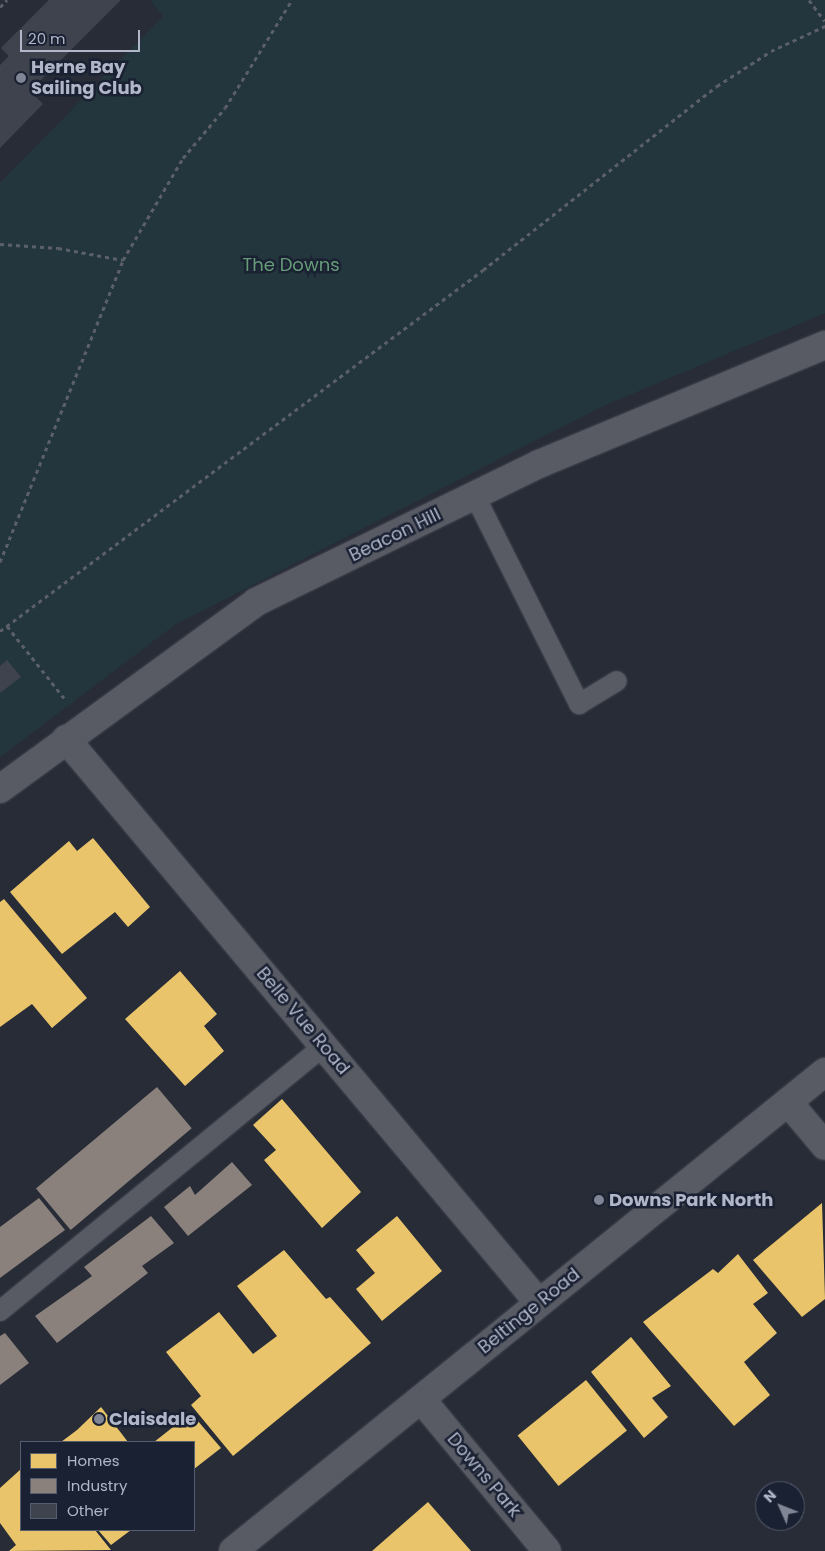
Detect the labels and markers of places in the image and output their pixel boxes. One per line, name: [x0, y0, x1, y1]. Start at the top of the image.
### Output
place label: Herne Bay Sailing Club: [31, 57, 142, 100]
marker: Herne Bay Sailing Club: [15, 72, 27, 84]
place label: Downs Park North: [609, 1189, 773, 1211]
marker: Downs Park North: [593, 1194, 605, 1206]
place label: Claisdale: [109, 1408, 196, 1430]
marker: Claisdale: [93, 1413, 105, 1425]

